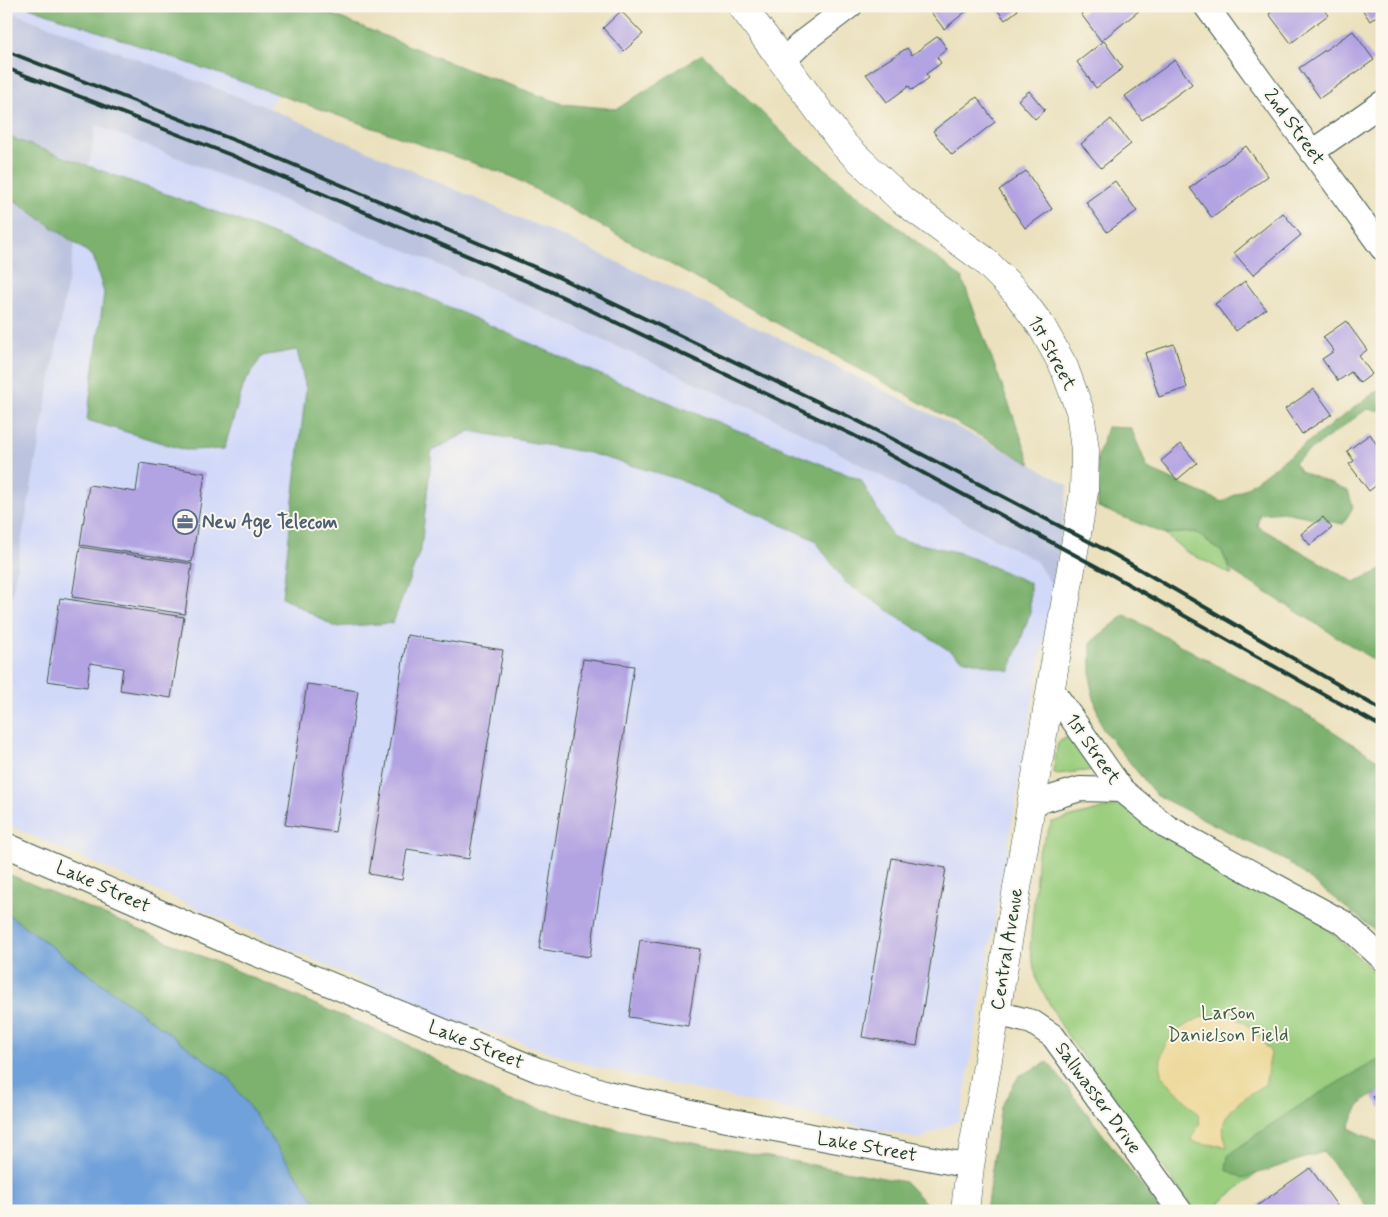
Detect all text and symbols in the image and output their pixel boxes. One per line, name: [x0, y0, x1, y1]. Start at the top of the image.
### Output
street label: 2nd Street: [1258, 84, 1330, 170]
street label: 1st Street: [1022, 311, 1082, 395]
office icon: New Age Telecom: [172, 509, 198, 535]
place label: New Age Telecom: [202, 510, 338, 538]
street label: 1st Street: [1059, 709, 1127, 789]
street label: Lake Street: [52, 855, 154, 919]
street label: Central Avenue: [985, 886, 1029, 1012]
park label: Larson Danielson Field: [1167, 1001, 1289, 1048]
street label: Lake Street: [424, 1014, 528, 1076]
street label: Sallwasser Drive: [1049, 1037, 1147, 1159]
street label: Lake Street: [815, 1126, 919, 1168]

